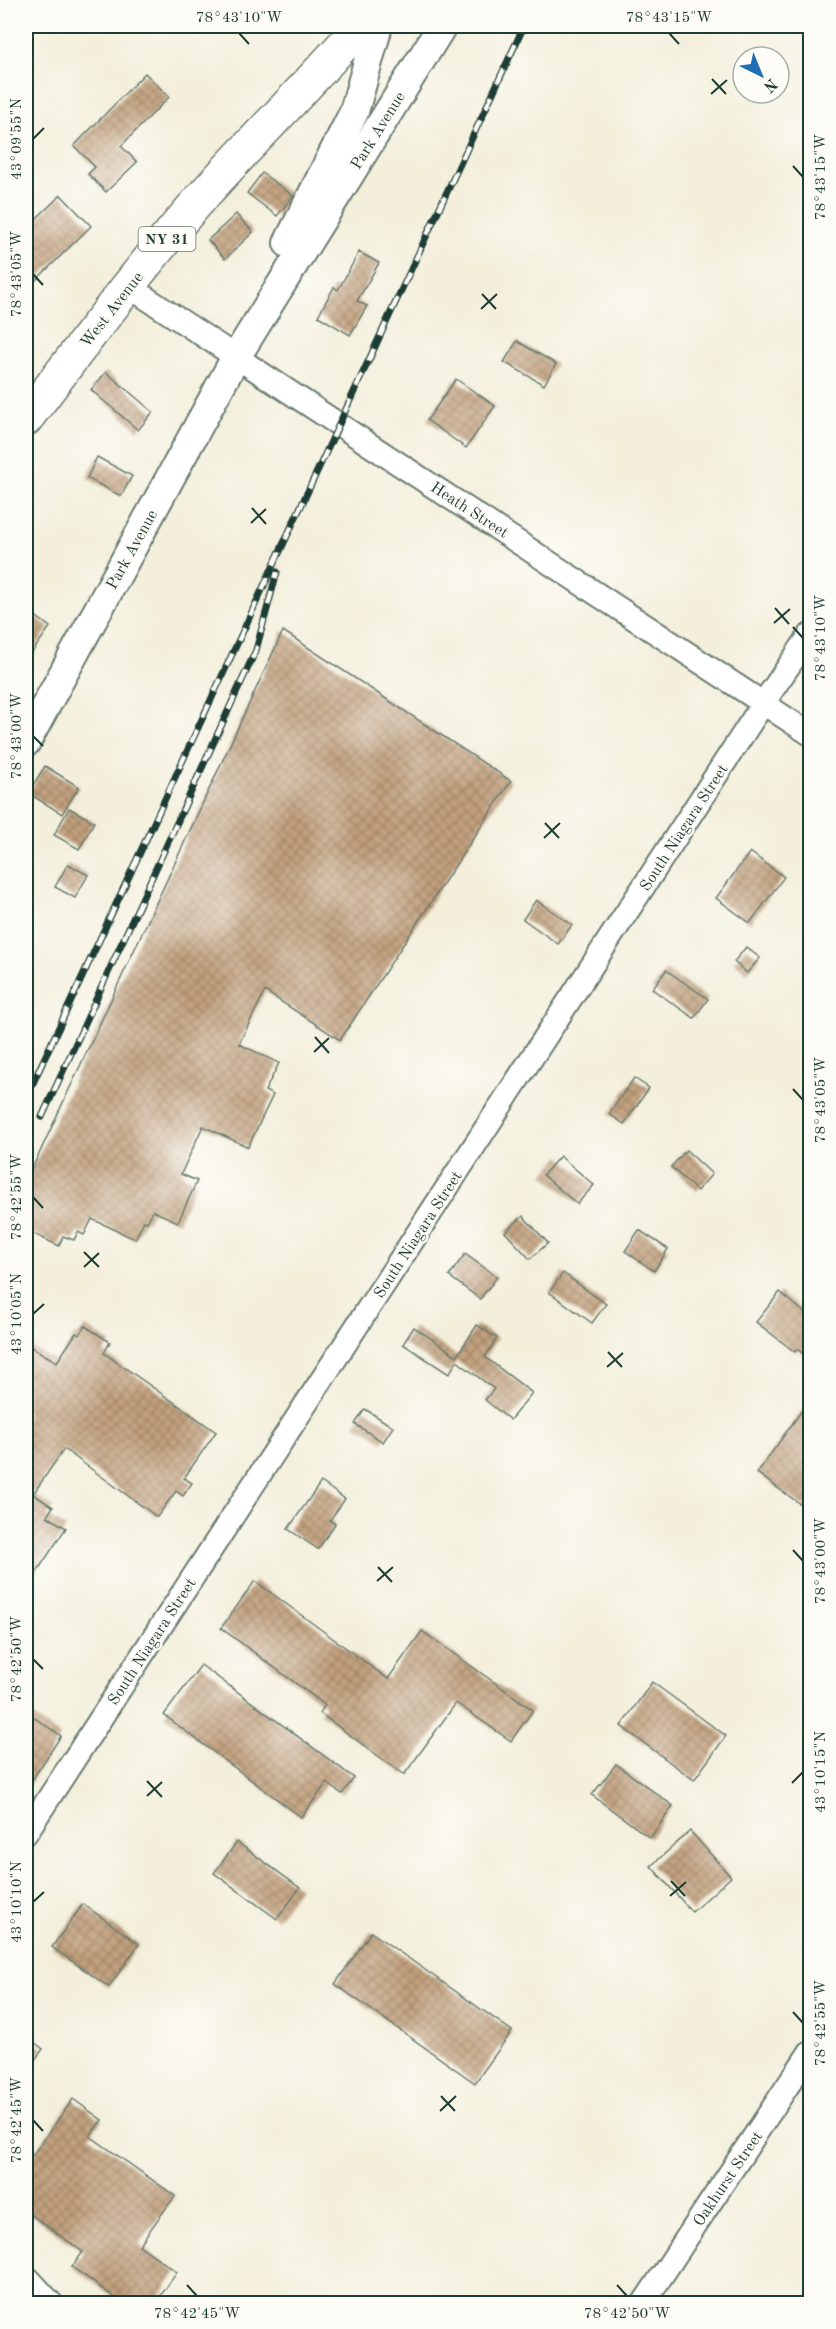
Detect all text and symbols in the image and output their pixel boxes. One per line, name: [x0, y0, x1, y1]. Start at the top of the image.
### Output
text: 78°43'10"W: [196, 11, 282, 26]
text: 78°43'15"W: [626, 11, 712, 26]
north arrow: [731, 45, 791, 105]
text: N: [759, 74, 780, 95]
street label: Park Avenue: [349, 89, 409, 173]
text: 43°09'55"N: [10, 98, 25, 180]
text: 78°43'15"W: [814, 134, 829, 220]
road number: NY 31: [138, 227, 195, 251]
text: 78°43'05"W: [10, 231, 25, 317]
street label: West Avenue: [78, 270, 147, 351]
street label: Heath Street: [427, 480, 511, 542]
street label: Park Avenue: [104, 507, 161, 592]
text: 78°43'10"W: [814, 595, 829, 681]
text: 78°43'00"W: [10, 693, 25, 779]
street label: South Niagara Street: [638, 761, 732, 894]
text: 78°43'05"W: [814, 1057, 829, 1143]
text: 78°42'55"W: [10, 1154, 25, 1240]
street label: South Niagara Street: [372, 1168, 466, 1301]
text: 43°10'05"N: [10, 1273, 25, 1355]
text: 78°43'00"W: [814, 1518, 829, 1604]
street label: South Niagara Street: [106, 1575, 200, 1708]
text: 78°42'50"W: [10, 1616, 25, 1702]
text: 43°10'15"N: [814, 1731, 829, 1813]
text: 43°10'10"N: [10, 1861, 25, 1943]
text: 78°42'55"W: [814, 1980, 829, 2066]
text: 78°42'45"W: [10, 2077, 25, 2163]
street label: Oakhurst Street: [691, 2128, 766, 2229]
text: 78°42'45"W: [154, 2307, 240, 2322]
text: 78°42'50"W: [584, 2307, 670, 2322]

